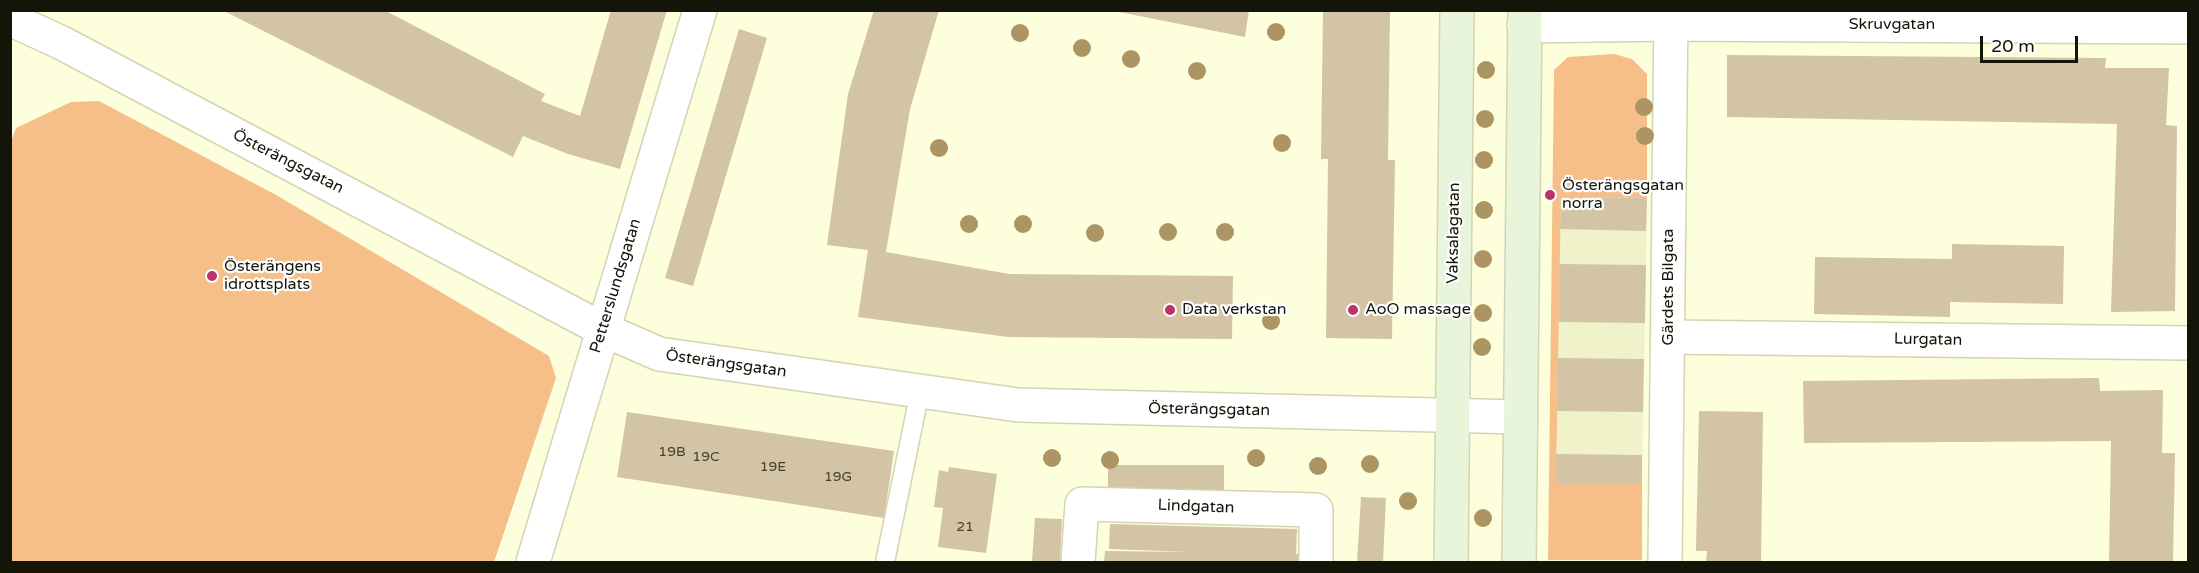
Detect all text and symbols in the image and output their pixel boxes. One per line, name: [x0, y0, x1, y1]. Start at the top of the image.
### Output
street label: Skruvgatan: [1849, 15, 1935, 35]
scale bar: [1983, 24, 2080, 62]
text: 20 m: [1991, 35, 2035, 57]
street label: Österängsgatan: [229, 126, 347, 198]
place label: Österängsgatan norra: [1562, 176, 1684, 214]
street label: Vaksalagatan: [1444, 182, 1464, 284]
marker: Österängsgatan norra: [1543, 188, 1557, 202]
street label: Petterslundsgatan: [586, 216, 646, 356]
street label: Gärdets Bilgata: [1659, 228, 1679, 346]
place label: Österängens idrottsplats: [224, 257, 321, 295]
marker: Österängens idrottsplats: [205, 269, 219, 283]
place label: Data verkstan: [1182, 300, 1287, 320]
place label: AoO massage: [1365, 300, 1471, 320]
marker: Data verkstan: [1163, 303, 1177, 317]
marker: AoO massage: [1346, 303, 1360, 317]
street label: Lurgatan: [1894, 330, 1962, 350]
street label: Österängsgatan: [664, 346, 788, 382]
street label: Österängsgatan: [1148, 399, 1270, 421]
house number: 19B: [658, 444, 686, 460]
house number: 19C: [692, 449, 720, 465]
house number: 19E: [760, 459, 786, 475]
house number: 19G: [824, 469, 852, 485]
street label: Lindgatan: [1157, 496, 1235, 518]
house number: 21: [956, 519, 974, 535]

